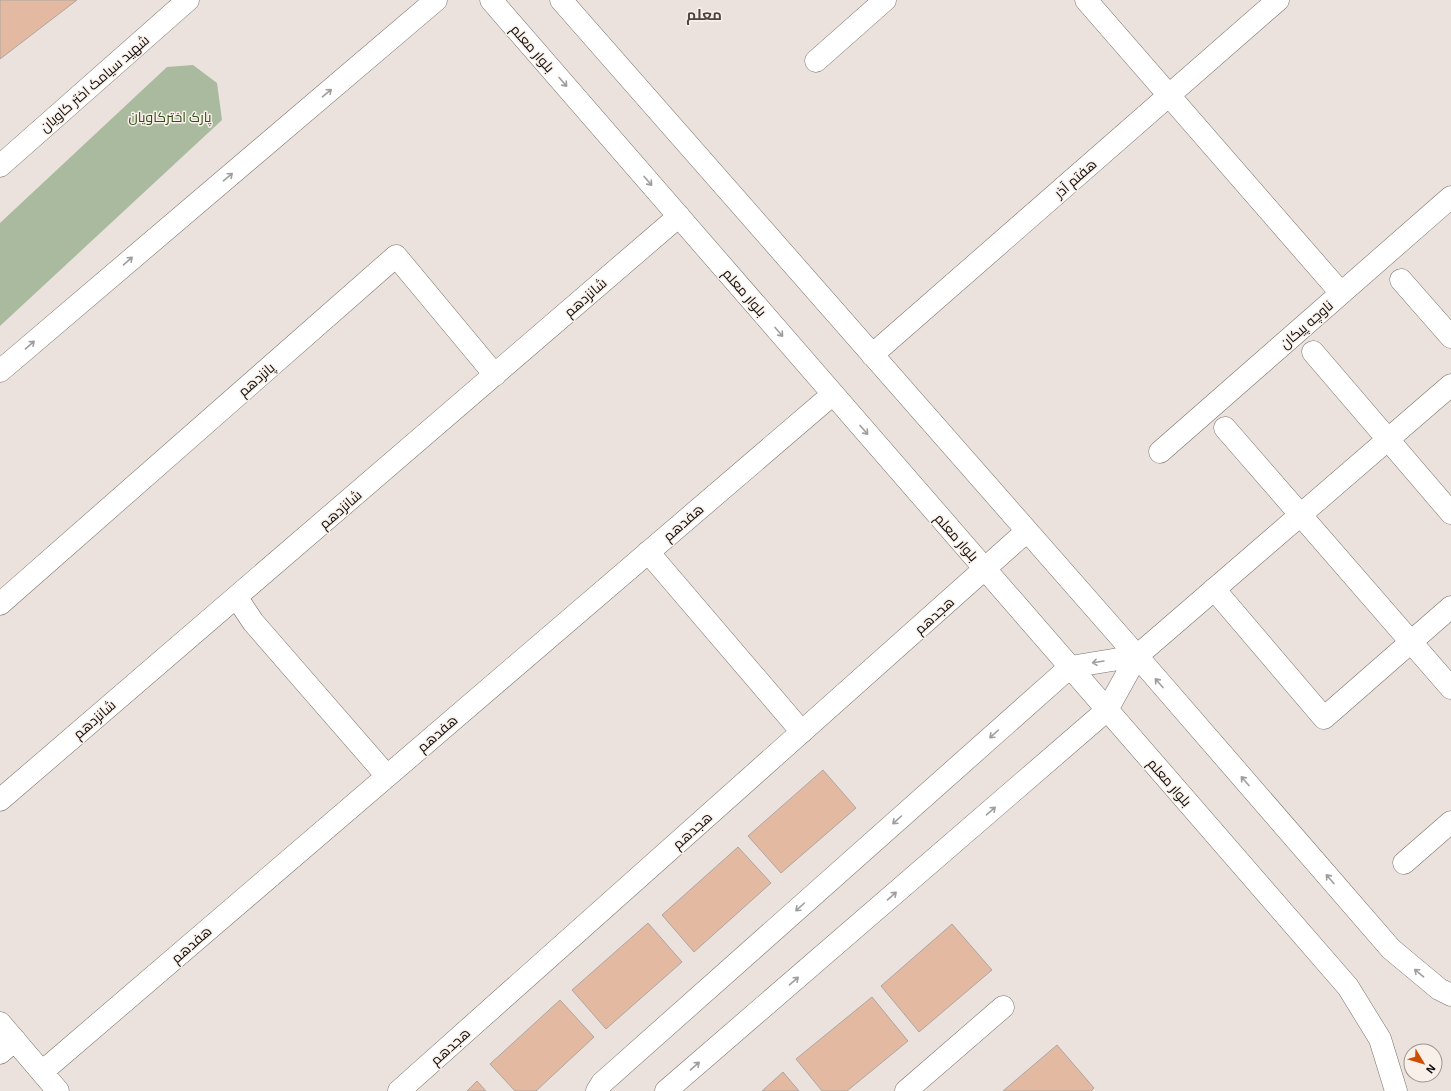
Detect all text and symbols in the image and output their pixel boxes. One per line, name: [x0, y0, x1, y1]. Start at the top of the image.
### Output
district label: معلم: [686, 5, 722, 25]
street label: بلوار معلم: [506, 20, 558, 77]
street label: شهید سیامک اختر کاویان: [36, 31, 152, 135]
one-way arrow: [558, 77, 567, 88]
one-way arrow: [321, 88, 332, 97]
park label: پارک اخترکاویان: [128, 108, 212, 127]
street label: هفتم آذر: [1050, 155, 1101, 203]
one-way arrow: [222, 172, 233, 181]
one-way arrow: [643, 175, 652, 186]
one-way arrow: [123, 256, 134, 265]
street label: بلوار معلم: [718, 264, 770, 321]
street label: شانزدهم: [560, 274, 611, 322]
street label: ناوچه پیکان: [1276, 296, 1337, 353]
one-way arrow: [774, 326, 783, 336]
one-way arrow: [24, 341, 35, 350]
street label: پانزدهم: [234, 358, 279, 401]
one-way arrow: [860, 425, 869, 435]
street label: شانزدهم: [315, 486, 366, 534]
street label: هفدهم: [659, 500, 708, 546]
street label: بلوار معلم: [930, 509, 982, 566]
street label: هجدهم: [911, 593, 959, 639]
one-way arrow: [1092, 658, 1105, 666]
one-way arrow: [1155, 677, 1164, 688]
street label: شانزدهم: [69, 696, 120, 744]
street label: هفدهم: [413, 711, 462, 757]
one-way arrow: [989, 729, 999, 739]
street label: بلوار معلم: [1143, 754, 1195, 811]
one-way arrow: [1240, 776, 1249, 786]
one-way arrow: [985, 806, 996, 815]
street label: هجدهم: [669, 808, 717, 854]
one-way arrow: [892, 816, 902, 825]
one-way arrow: [1325, 874, 1335, 884]
one-way arrow: [887, 891, 897, 900]
one-way arrow: [795, 902, 805, 912]
street label: هفدهم: [167, 922, 216, 968]
one-way arrow: [1414, 968, 1425, 977]
one-way arrow: [788, 976, 799, 985]
street label: هجدهم: [427, 1024, 475, 1070]
north arrow: [1403, 1043, 1443, 1083]
one-way arrow: [690, 1061, 701, 1070]
text: N: [1424, 1062, 1439, 1077]

